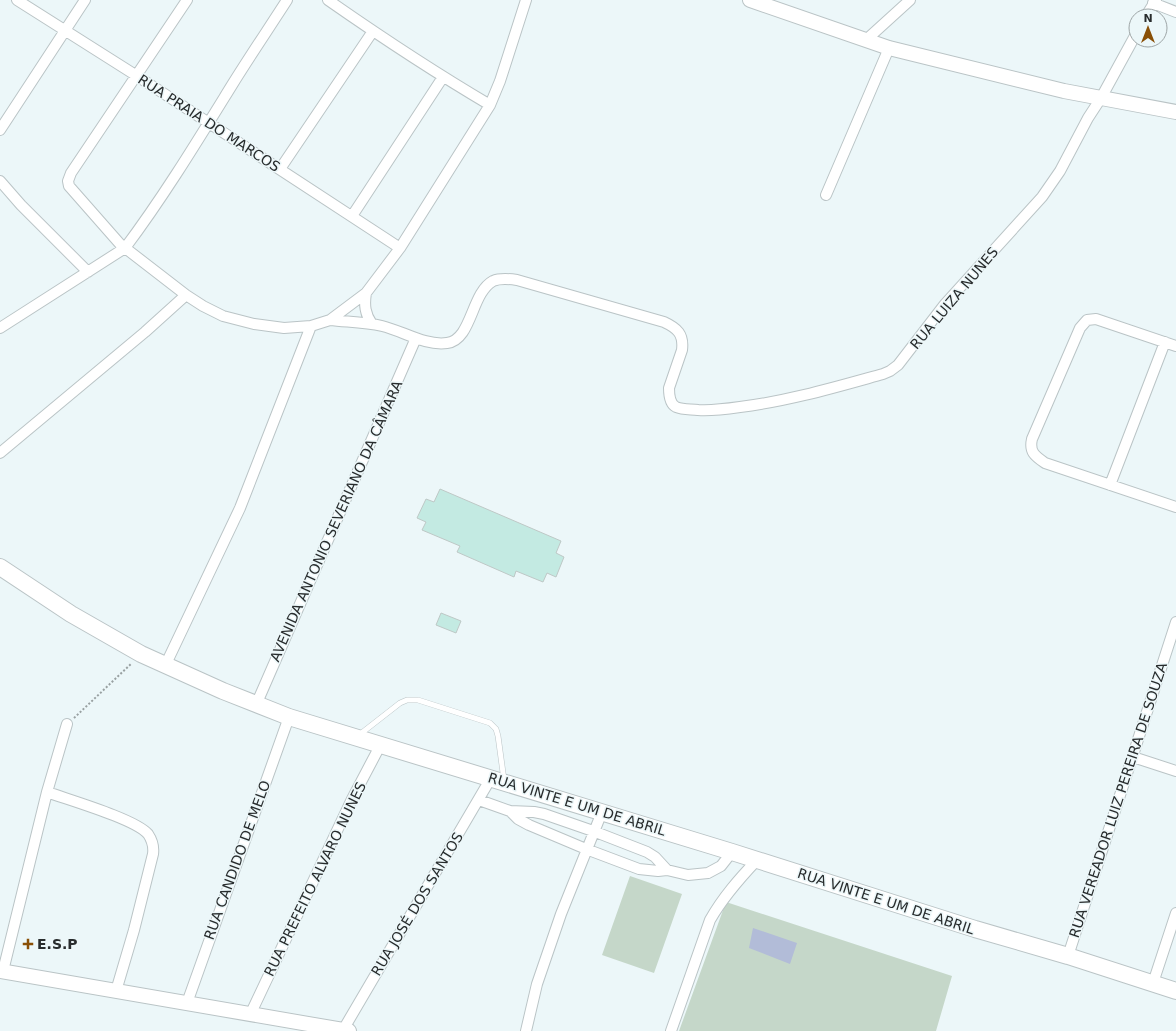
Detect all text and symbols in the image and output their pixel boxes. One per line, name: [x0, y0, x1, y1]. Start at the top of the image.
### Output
north arrow: [1128, 8, 1168, 48]
text: N: [1143, 12, 1153, 25]
street label: RUA PRAIA DO MARCOS: [135, 71, 283, 175]
street label: RUA LUIZA NUNES: [907, 244, 1001, 352]
street label: AVENIDA ANTONIO SEVERIANO DA CÂMARA: [266, 377, 406, 664]
street label: RUA VEREADOR LUIZ PEREIRA DE SOUZA: [1066, 660, 1170, 940]
street label: RUA VINTE E UM DE ABRIL: [486, 769, 668, 839]
street label: RUA CANDIDO DE MELO: [201, 778, 273, 942]
street label: RUA PREFEITO ALVARO NUNES: [261, 779, 369, 979]
street label: RUA JOSÉ DOS SANTOS: [368, 829, 466, 978]
street label: RUA VINTE E UM DE ABRIL: [796, 865, 977, 937]
place label: E.S.P: [37, 936, 78, 952]
marker: E.S.P: [22, 938, 34, 950]

